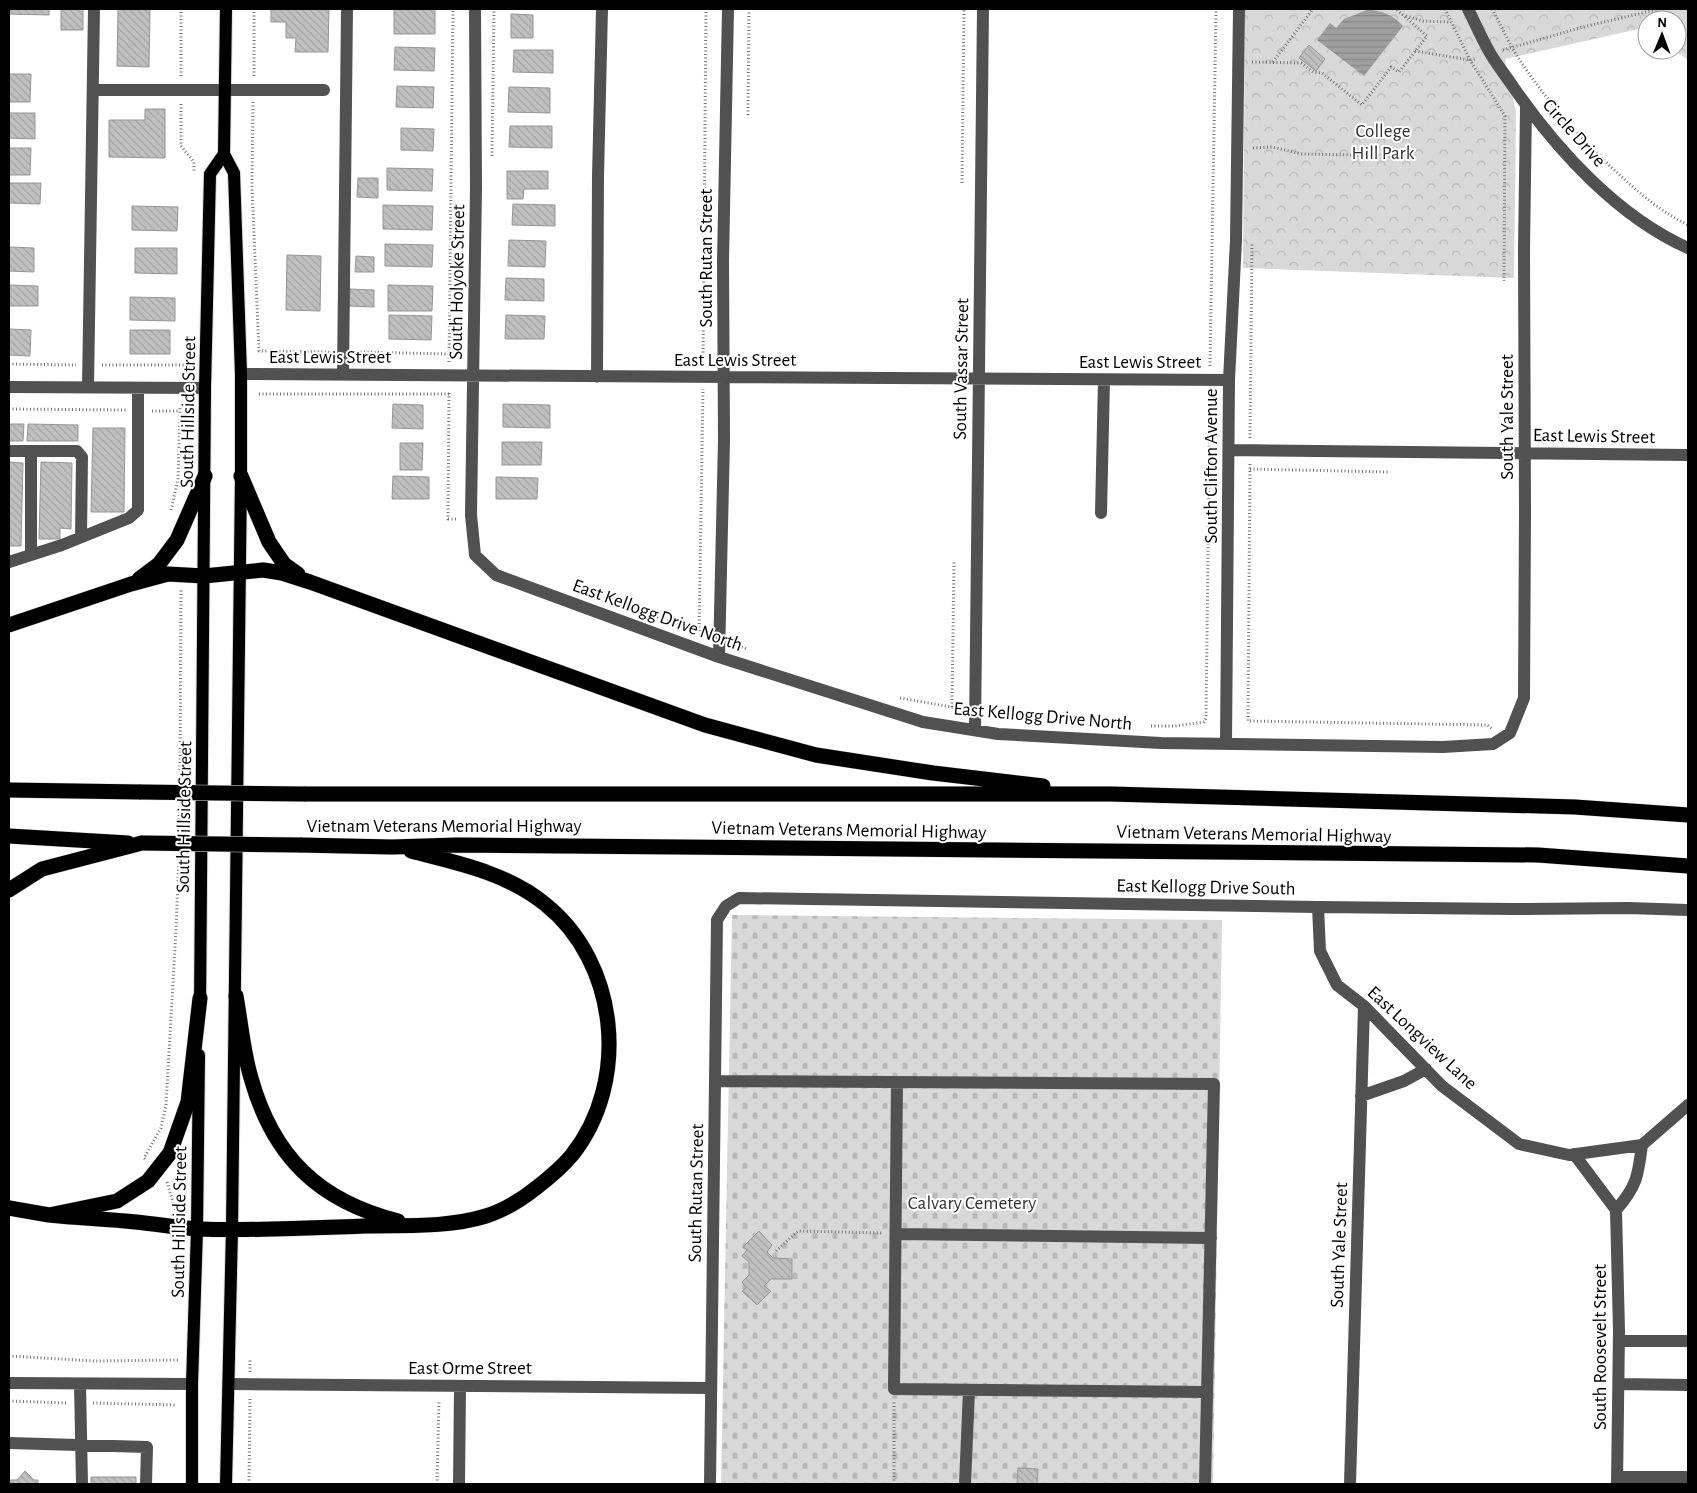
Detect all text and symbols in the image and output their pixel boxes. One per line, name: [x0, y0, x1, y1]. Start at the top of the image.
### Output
north arrow: [1637, 10, 1687, 60]
text: N: [1657, 16, 1667, 30]
street label: Circle Drive: [1539, 95, 1609, 171]
park label: College Hill Park: [1352, 122, 1415, 163]
street label: South Rutan Street: [697, 189, 716, 327]
street label: South Holyoke Street: [447, 204, 468, 360]
street label: South Vassar Street: [951, 298, 972, 440]
street label: South Hillside Street: [178, 336, 199, 488]
street label: East Lewis Street: [269, 348, 391, 367]
street label: East Lewis Street: [674, 351, 796, 370]
street label: East Lewis Street: [1079, 353, 1201, 372]
street label: South Yale Street: [1498, 354, 1517, 480]
street label: South Clifton Avenue: [1202, 388, 1221, 544]
street label: East Lewis Street: [1533, 426, 1655, 447]
street label: East Kellogg Drive North: [570, 576, 745, 655]
street label: East Kellogg Drive North: [953, 699, 1133, 734]
street label: South Hillside Street: [174, 741, 195, 893]
street label: Vietnam Veterans Memorial Highway: [306, 817, 582, 836]
street label: Vietnam Veterans Memorial Highway: [711, 819, 987, 842]
street label: Vietnam Veterans Memorial Highway: [1116, 823, 1392, 846]
street label: East Kellogg Drive South: [1116, 876, 1296, 899]
street label: East Longview Lane: [1364, 983, 1480, 1093]
street label: South Rutan Street: [686, 1123, 707, 1263]
street label: South Hillside Street: [169, 1146, 190, 1298]
street label: South Yale Street: [1328, 1182, 1351, 1308]
park label: Calvary Cemetery: [908, 1194, 1036, 1213]
street label: South Roosevelt Street: [1591, 1264, 1610, 1430]
street label: East Orme Street: [408, 1359, 532, 1378]

